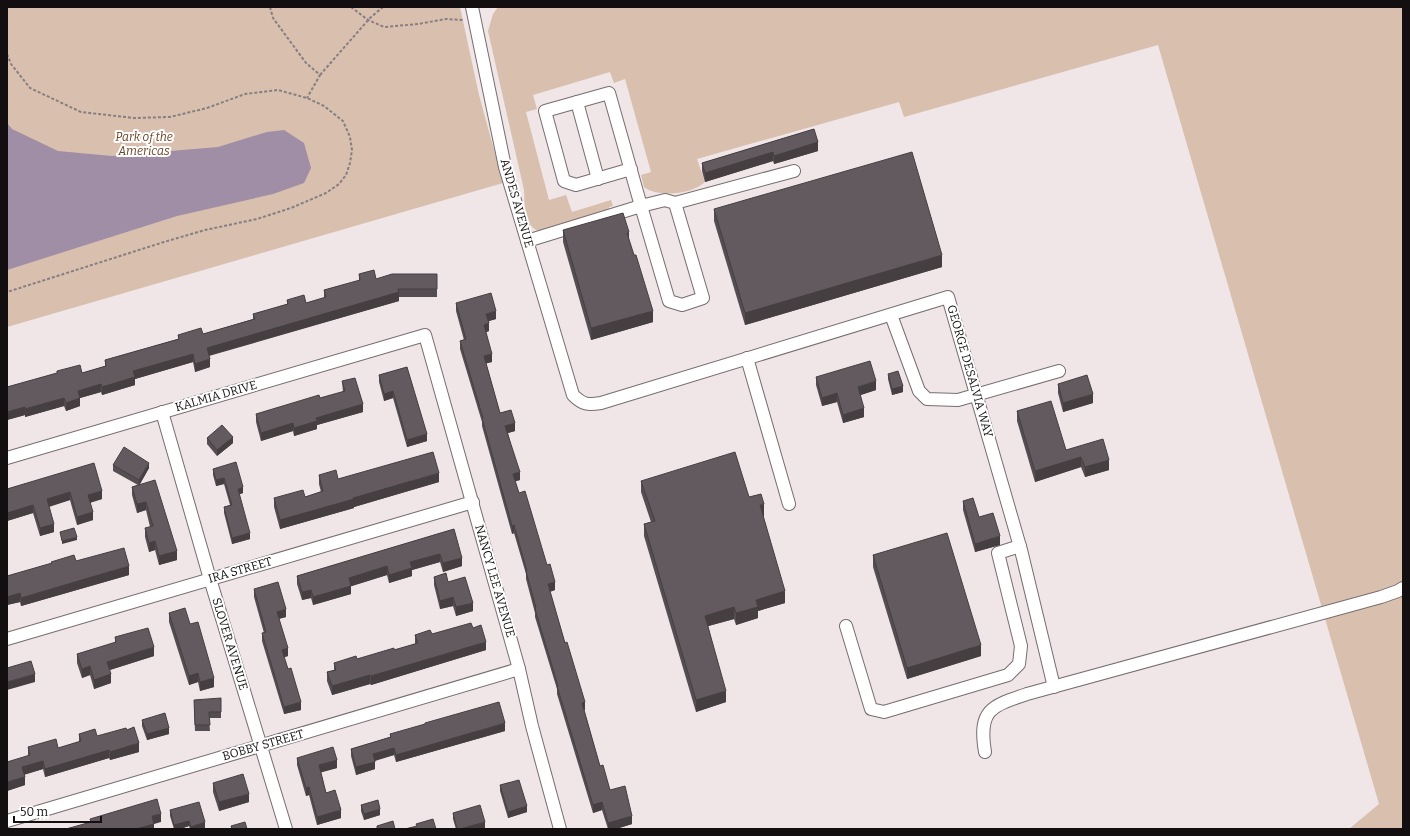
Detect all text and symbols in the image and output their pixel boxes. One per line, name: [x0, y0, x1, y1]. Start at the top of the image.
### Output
park label: Park of the Americas: [115, 130, 173, 158]
street label: ANDES AVENUE: [498, 157, 536, 249]
street label: GEORGE DESALVIA WAY: [944, 303, 996, 439]
street label: KALMIA DRIVE: [173, 378, 259, 414]
street label: NANCY LEE AVENUE: [472, 523, 518, 639]
street label: IRA STREET: [206, 554, 274, 586]
street label: SLOVER AVENUE: [209, 596, 251, 692]
street label: BOBBY STREET: [221, 727, 305, 763]
scale bar: [14, 798, 101, 824]
text: 50 m: [20, 805, 49, 819]

